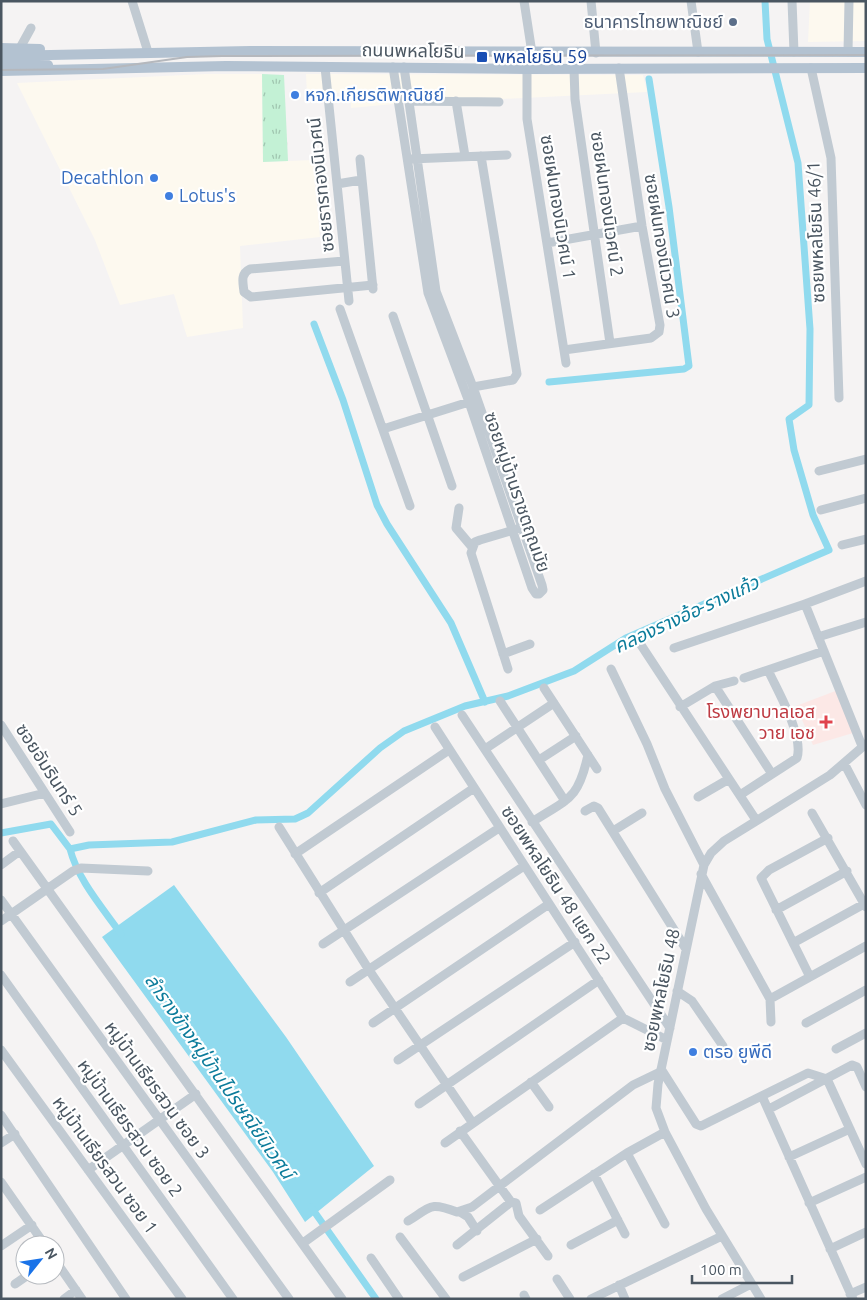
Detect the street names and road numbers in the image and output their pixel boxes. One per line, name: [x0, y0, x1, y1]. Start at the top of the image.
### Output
street label: ถนนพหลโยธิน: [361, 39, 465, 61]
street label: ซอยธารทองนิเวศน์: [303, 117, 337, 253]
street label: ซอยฝนทองนิเวศน์ 2: [588, 130, 628, 278]
street label: ซอยฝนทองนิเวศน์ 1: [538, 133, 580, 281]
street label: ซอยพหลโยธิน 46/1: [803, 161, 827, 303]
street label: ซอยฝนทองนิเวศน์ 3: [642, 172, 684, 320]
street label: ซอยหมู่บ้านราชตฤณมัย: [478, 409, 555, 575]
street label: ซอยอัมรินทร์ 5: [13, 719, 87, 819]
street label: ซอยพหลโยธิน 48 แยก 22: [498, 801, 616, 968]
street label: ซอยพหลโยธิน 48: [637, 926, 683, 1053]
street label: หมู่บ้านเธียรสวน ซอย 3: [99, 1017, 214, 1164]
street label: หมู่บ้านเธียรสวน ซอย 2: [72, 1055, 187, 1202]
street label: หมู่บ้านเธียรสวน ซอย 1: [47, 1092, 162, 1239]

